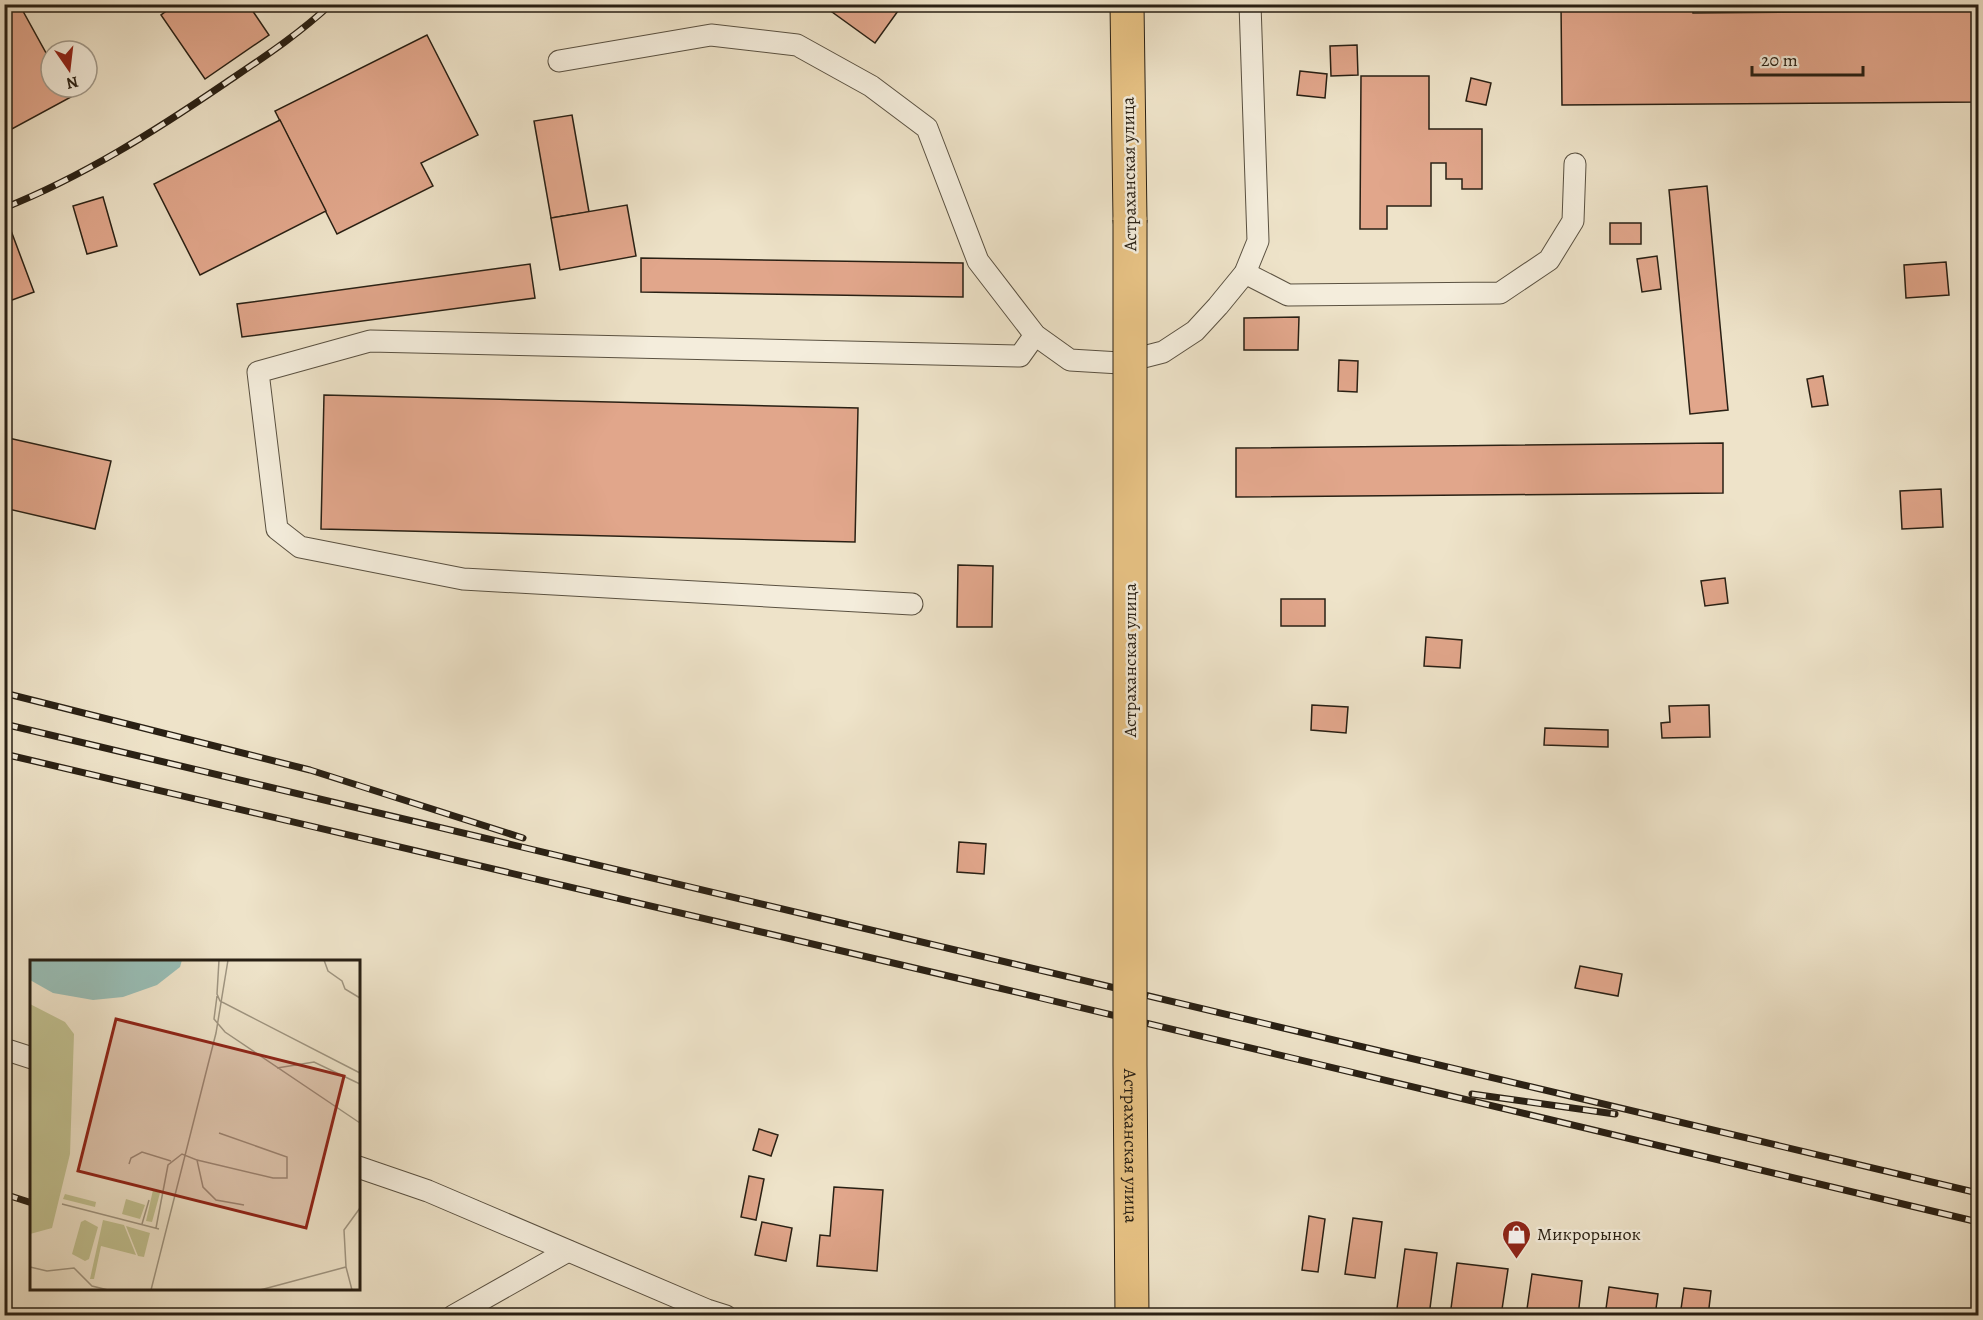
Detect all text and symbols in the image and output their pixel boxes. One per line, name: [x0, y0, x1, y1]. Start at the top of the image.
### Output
north arrow: [39, 39, 99, 99]
scale bar: [1752, 39, 1863, 77]
text: 20 m: [1761, 48, 1798, 72]
text: N: [64, 71, 81, 95]
street label: Астраханская улица: [1116, 96, 1142, 252]
street label: Астраханская улица: [1118, 582, 1142, 738]
inset map: [30, 960, 360, 1290]
street label: Астраханская улица: [1118, 1068, 1143, 1224]
shop icon: Микрорынок: [1500, 1218, 1532, 1260]
place label: Микрорынок: [1537, 1222, 1641, 1246]

